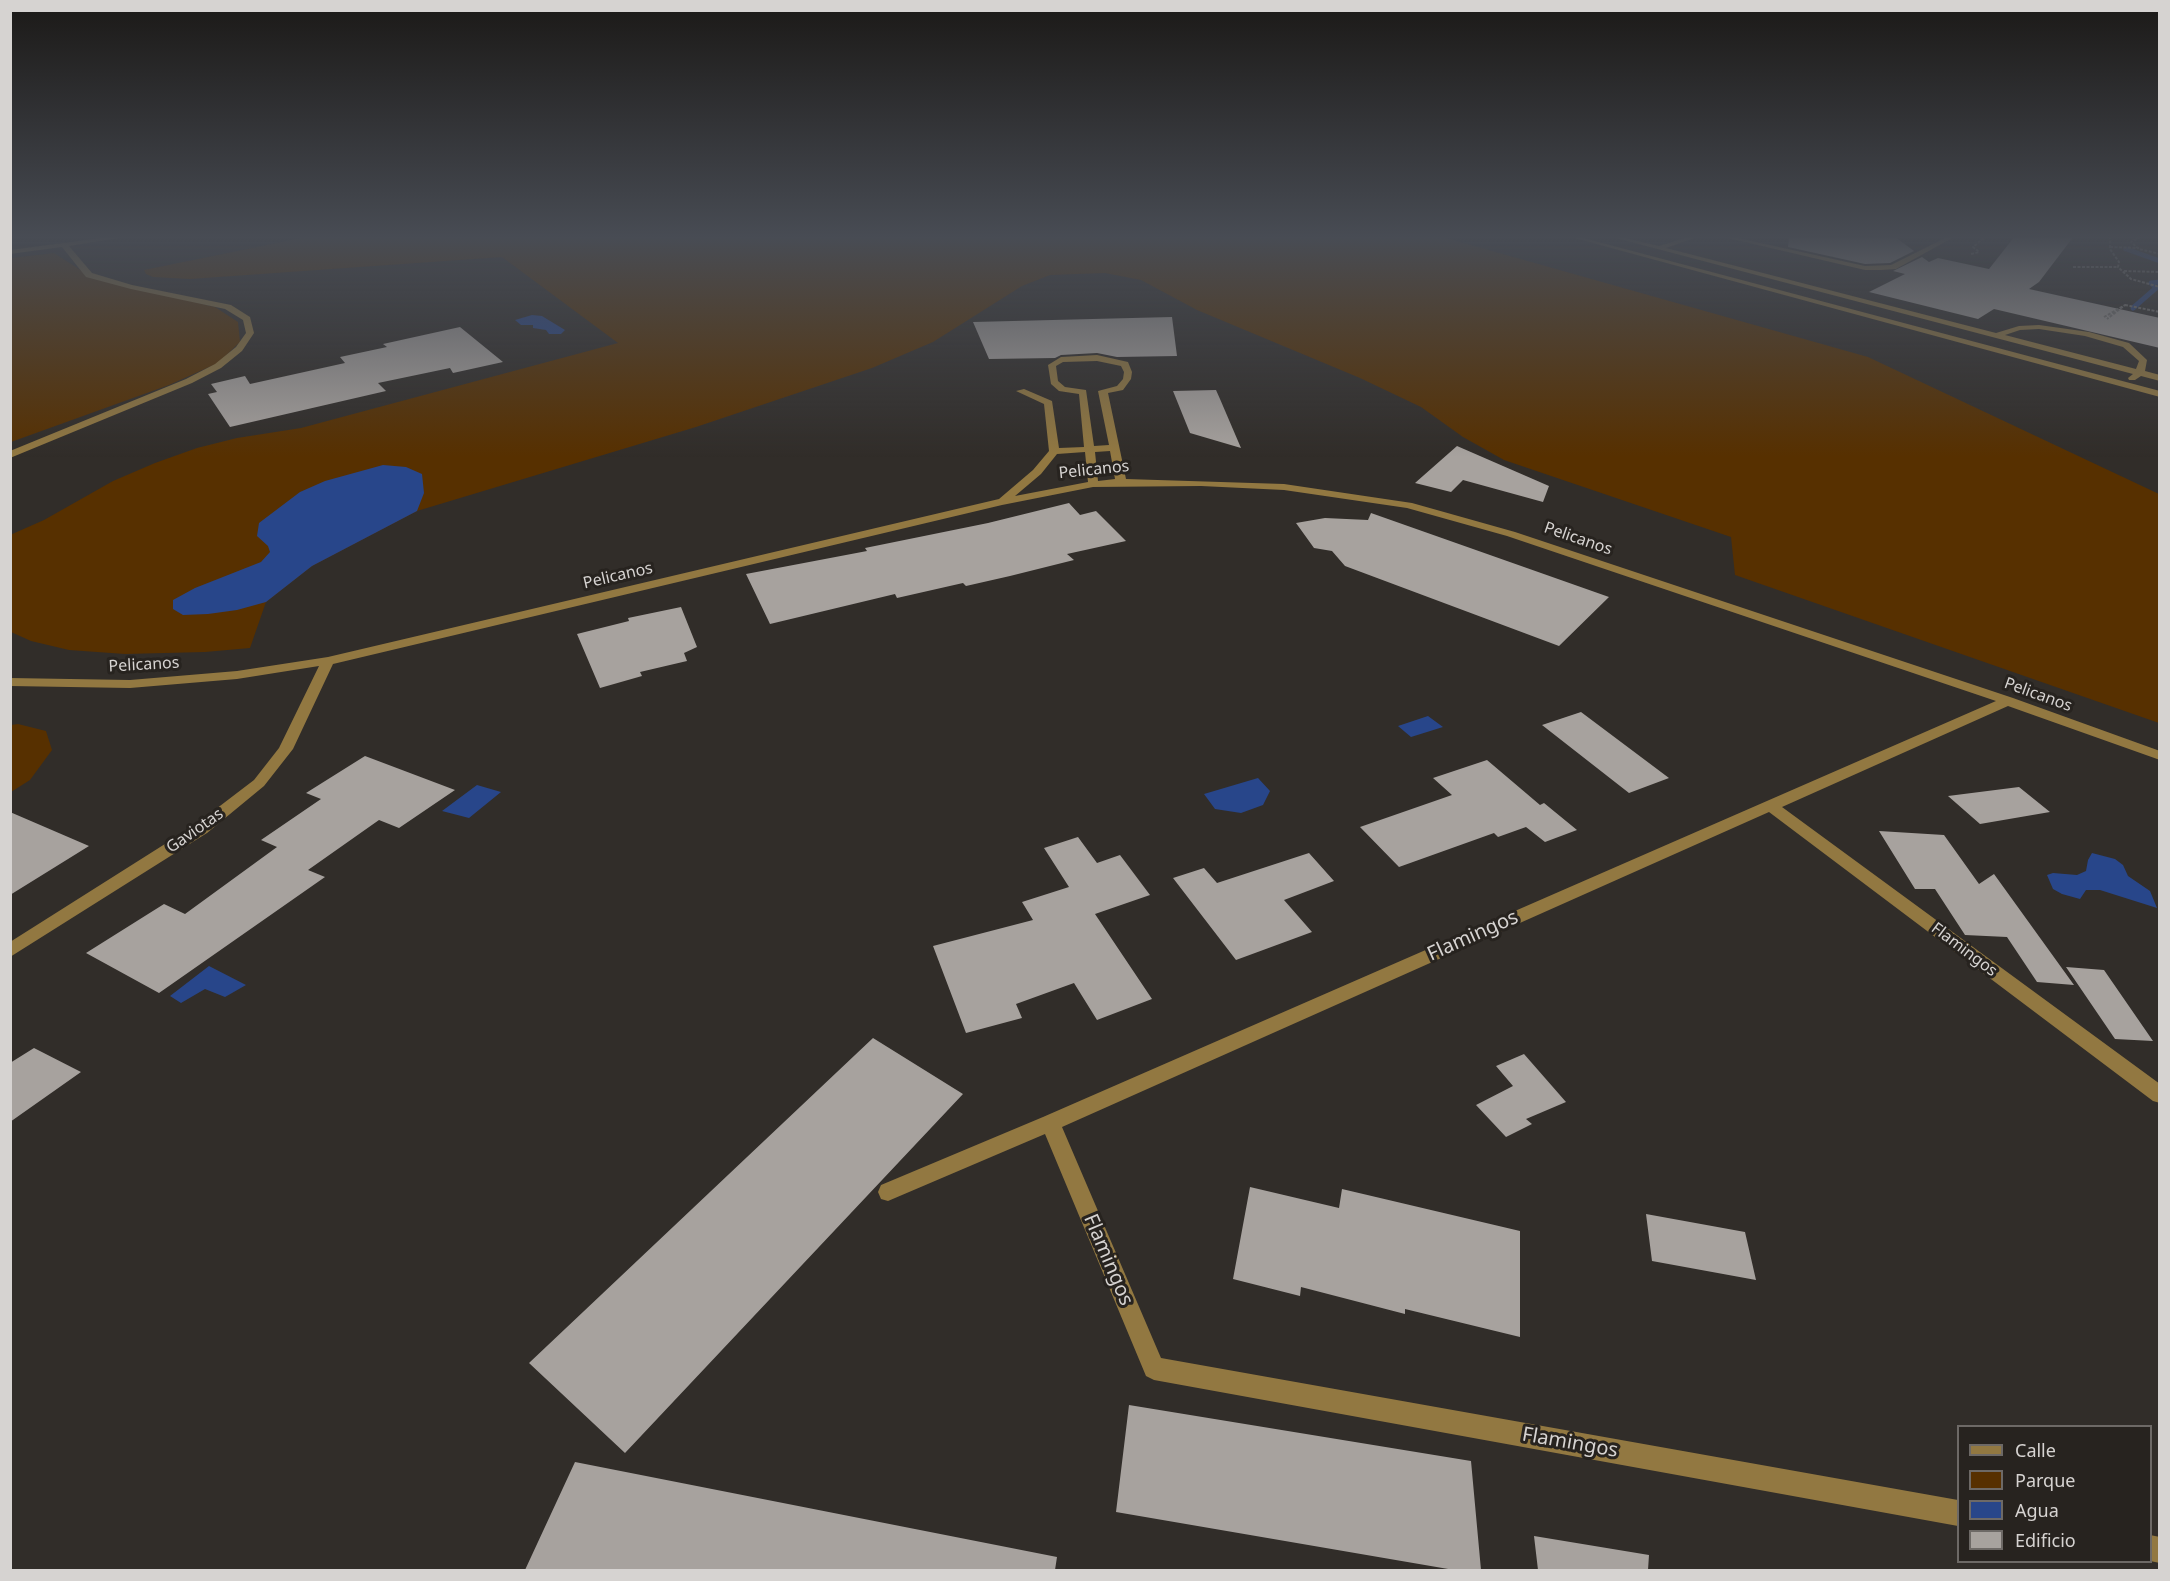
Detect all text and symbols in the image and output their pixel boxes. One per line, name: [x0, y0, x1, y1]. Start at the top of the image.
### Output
street label: Pelicanos: [1058, 457, 1130, 483]
street label: Pelicanos: [1541, 518, 1615, 560]
street label: Pelicanos: [581, 559, 655, 593]
street label: Pelicanos: [108, 654, 180, 676]
street label: Pelicanos: [2001, 674, 2075, 716]
street label: Gaviotas: [163, 805, 227, 857]
street label: Flamingos: [1424, 905, 1522, 967]
street label: Flamingos: [1927, 919, 2001, 981]
street label: Flamingos: [1078, 1211, 1138, 1309]
street label: Flamingos: [1520, 1423, 1620, 1463]
legend: [1957, 1425, 2152, 1563]
text: Calle: [2015, 1438, 2056, 1462]
text: Parque: [2015, 1468, 2075, 1492]
text: Agua: [2015, 1498, 2059, 1522]
text: Edificio: [2015, 1528, 2076, 1552]

